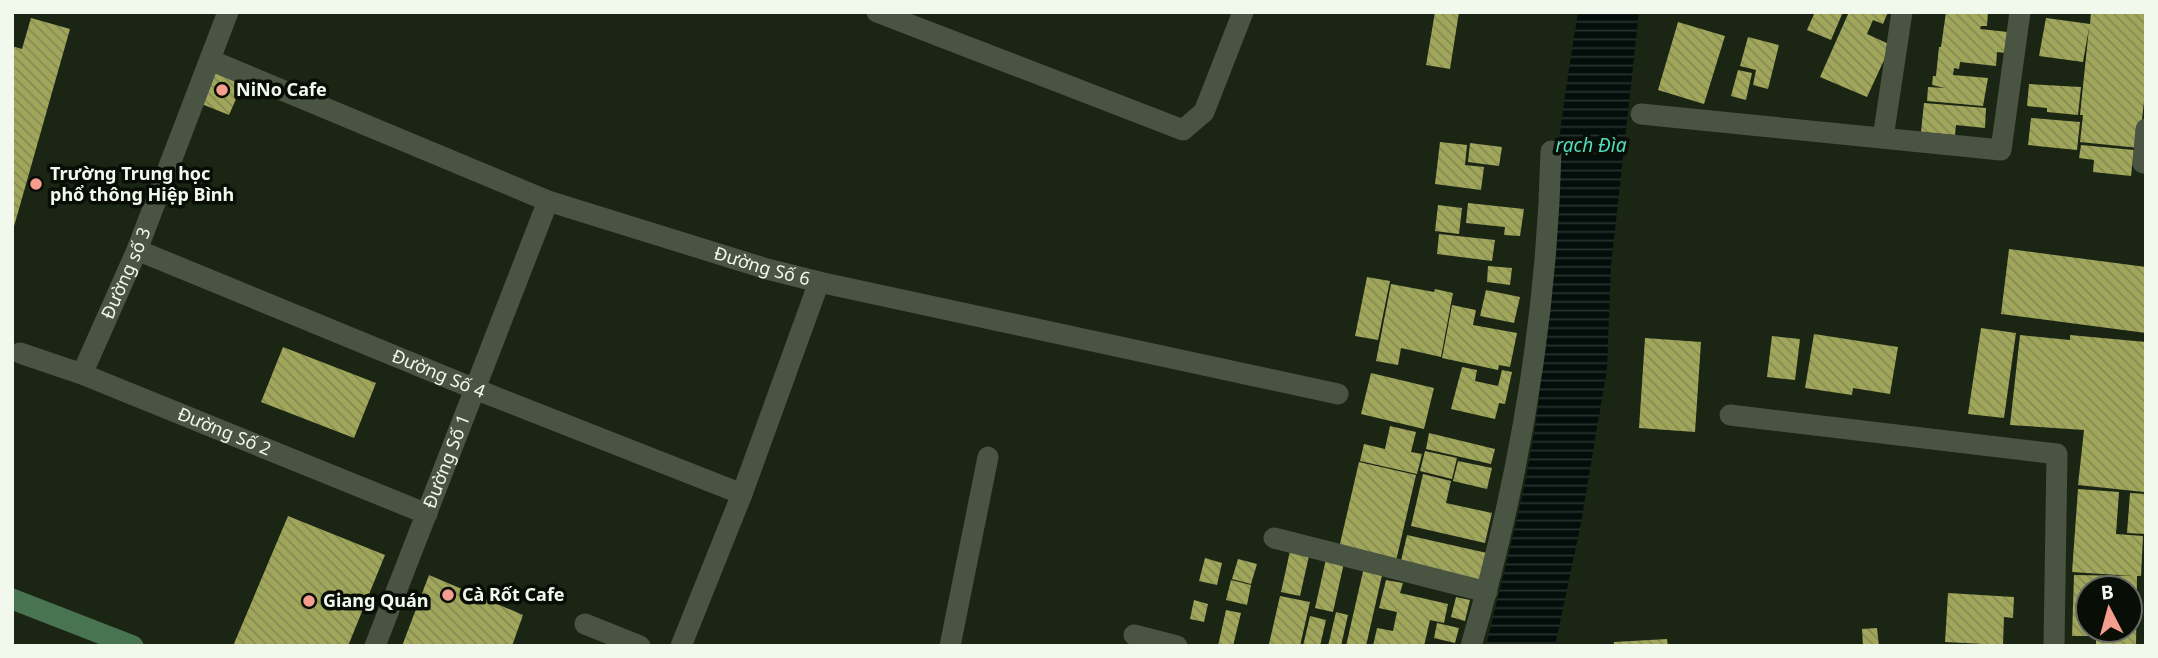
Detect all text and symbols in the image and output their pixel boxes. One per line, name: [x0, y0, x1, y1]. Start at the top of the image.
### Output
place label: NiNo Cafe: [236, 77, 327, 101]
marker: NiNo Cafe: [214, 82, 230, 98]
water label: rạch Đìa: [1556, 132, 1627, 158]
place label: Trường Trung học phổ thông Hiệp Bình: [50, 161, 234, 206]
marker: Trường Trung học phổ thông Hiệp Bình: [28, 176, 44, 192]
street label: Đường số 3: [95, 224, 156, 323]
street label: Đường Số 6: [711, 240, 813, 290]
street label: Đường Số 4: [389, 343, 489, 403]
street label: Đường Số 2: [174, 401, 275, 461]
street label: Đường Số 1: [417, 411, 475, 512]
north arrow: [2074, 574, 2144, 644]
text: B: [2100, 579, 2115, 606]
place label: Cà Rốt Cafe: [462, 582, 565, 606]
marker: Cà Rốt Cafe: [440, 587, 456, 603]
place label: Giang Quán: [323, 588, 428, 612]
marker: Giang Quán: [301, 593, 317, 609]

